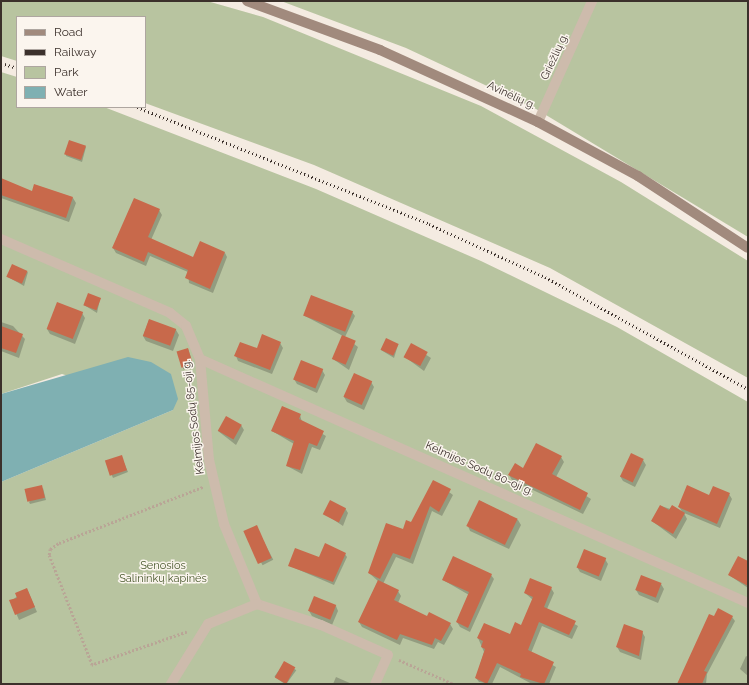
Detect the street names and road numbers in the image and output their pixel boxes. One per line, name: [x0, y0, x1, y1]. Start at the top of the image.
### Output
street label: Griežlių g.: [539, 32, 571, 82]
street label: Avinėlių g.: [485, 79, 537, 113]
street label: Kelmijos Sodų 85-oji g.: [180, 359, 208, 475]
street label: Kelmijos Sodų 80-oji g.: [423, 439, 535, 499]

